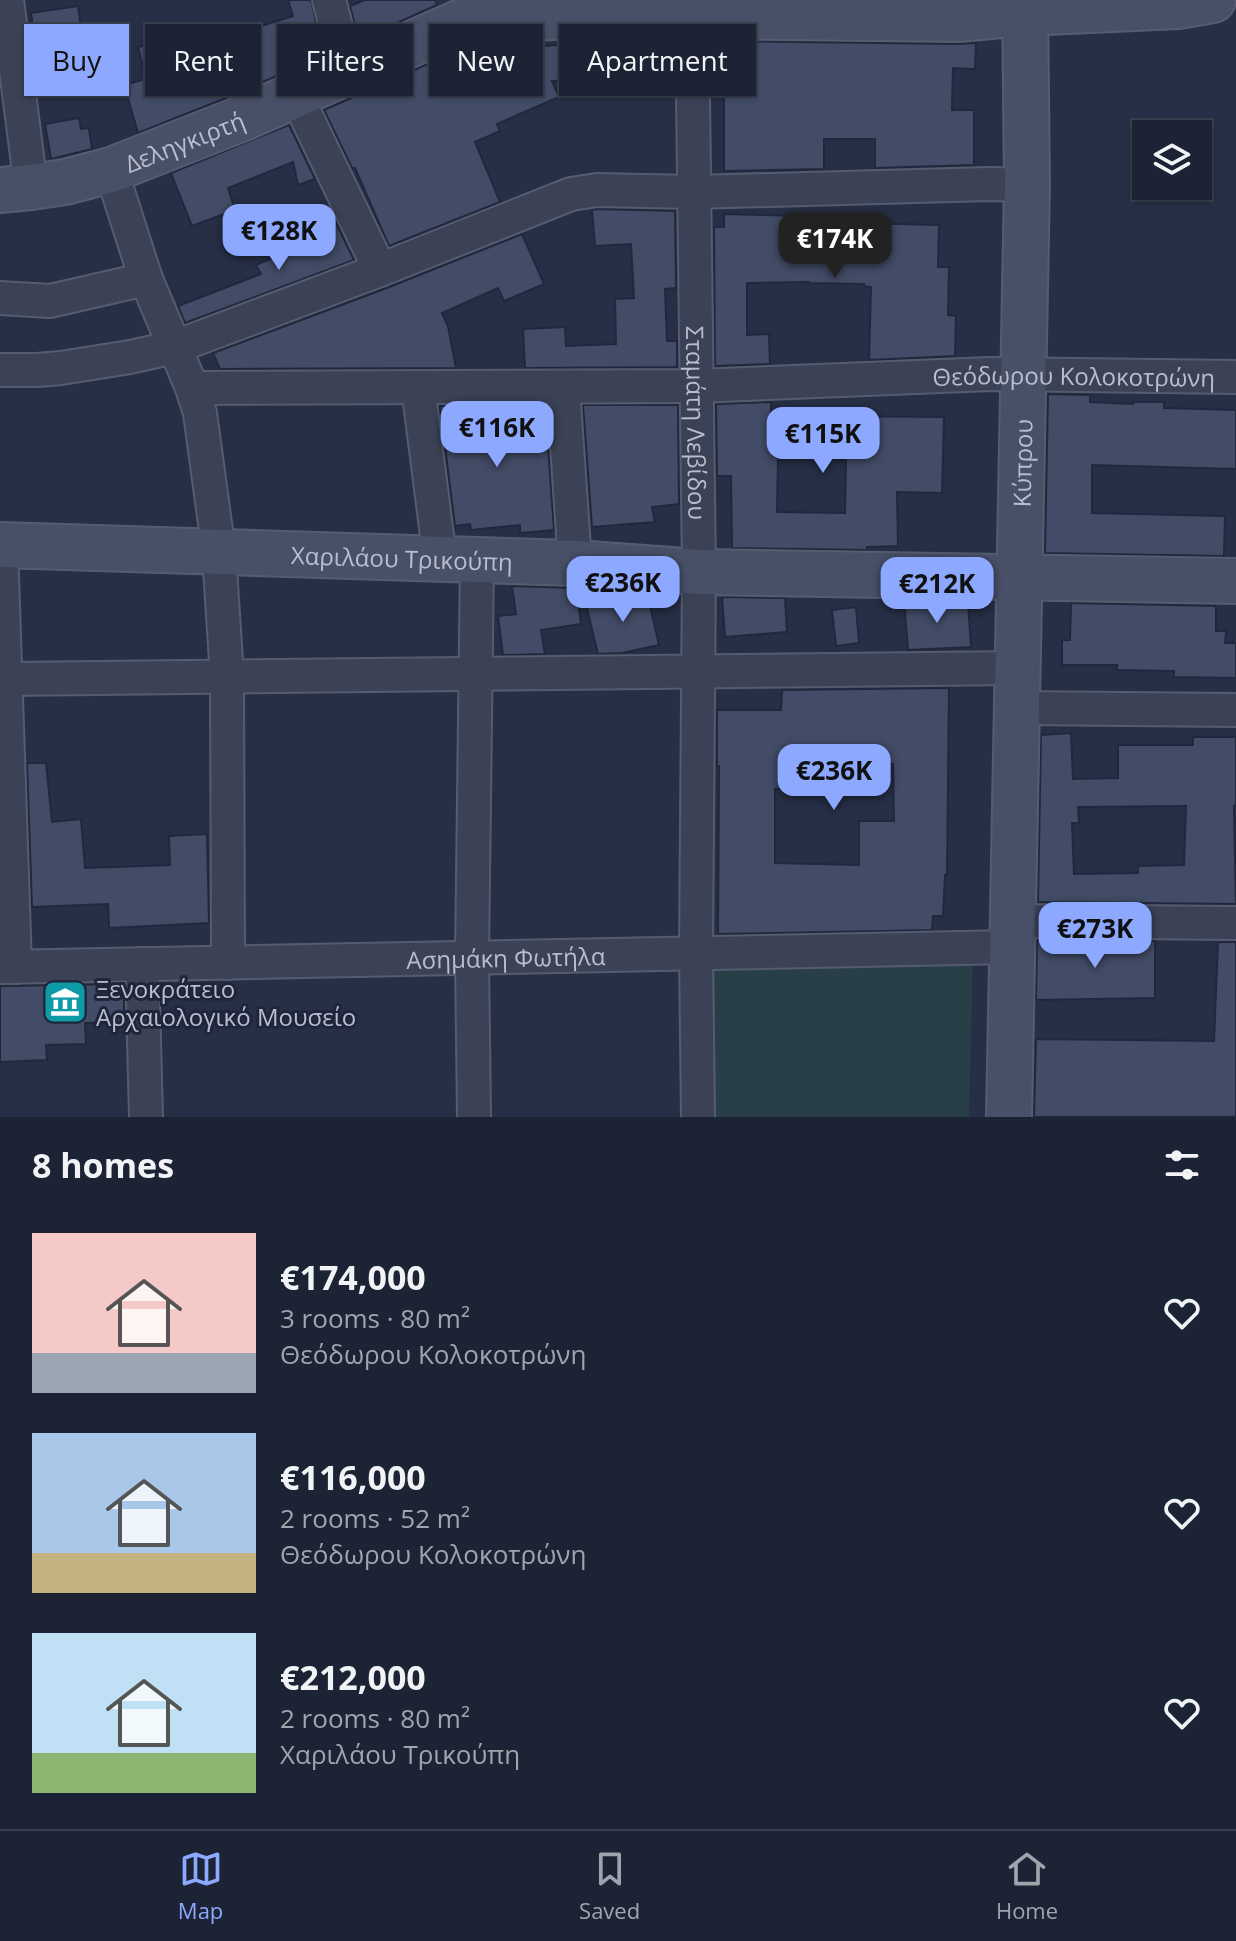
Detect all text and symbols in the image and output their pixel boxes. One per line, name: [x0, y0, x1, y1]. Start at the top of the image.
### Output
chip: Buy: [24, 24, 129, 96]
chip: Rent: [145, 24, 261, 96]
chip: Filters: [277, 24, 413, 96]
chip: New: [429, 24, 543, 96]
chip: Apartment: [559, 24, 756, 96]
street label: Δεληγκιρτή: [120, 103, 249, 180]
map controls: [1132, 120, 1212, 200]
button: layers: [1132, 120, 1212, 200]
pin: €128K: [223, 204, 335, 272]
text: €128K: [241, 212, 317, 248]
pin: €174K: [779, 212, 891, 280]
text: €174K: [797, 220, 873, 256]
street label: Σταμάτη Λεβίδου: [679, 326, 715, 520]
street label: Θεόδωρου Κολοκοτρώνη: [932, 357, 1215, 393]
pin: €116K: [441, 401, 553, 469]
pin: €115K: [767, 407, 879, 475]
text: €116K: [459, 409, 535, 445]
text: €115K: [785, 415, 861, 451]
street label: Κύπρου: [1004, 419, 1039, 508]
street label: Χαριλάου Τρικούπη: [290, 538, 513, 578]
pin: €236K: [567, 556, 679, 624]
pin: €212K: [881, 557, 993, 625]
text: €236K: [585, 564, 661, 600]
text: €212K: [899, 565, 975, 601]
pin: €236K: [778, 744, 890, 812]
text: €236K: [796, 752, 872, 788]
pin: €273K: [1039, 902, 1151, 970]
text: €273K: [1057, 910, 1133, 946]
street label: Ασημάκη Φωτήλα: [406, 939, 606, 975]
place label: Ξενοκράτειο Αρχαιολογικό Μουσείο: [96, 972, 356, 1033]
museum icon: Ξενοκράτειο Αρχαιολογικό Μουσείο: [41, 978, 89, 1026]
text: 8 homes: [32, 1142, 174, 1188]
icon: filters: [1160, 1143, 1204, 1187]
text: €174,000: [280, 1254, 426, 1300]
icon: home: [96, 1265, 192, 1361]
icon: heart: [1160, 1291, 1204, 1335]
text: 3 rooms · 80 m²: [280, 1300, 470, 1336]
text: Θεόδωρου Κολοκοτρώνη: [280, 1336, 586, 1372]
text: €116,000: [280, 1454, 426, 1500]
icon: home: [96, 1465, 192, 1561]
icon: heart: [1160, 1491, 1204, 1535]
text: 2 rooms · 52 m²: [280, 1500, 470, 1536]
text: Θεόδωρου Κολοκοτρώνη: [280, 1536, 586, 1572]
text: €212,000: [280, 1654, 426, 1700]
icon: home: [96, 1665, 192, 1761]
icon: heart: [1160, 1691, 1204, 1735]
text: 2 rooms · 80 m²: [280, 1700, 470, 1736]
text: Χαριλάου Τρικούπη: [280, 1736, 520, 1772]
tab: Map: [178, 1847, 223, 1925]
tab: Saved: [579, 1847, 640, 1925]
tab: Home: [996, 1847, 1058, 1925]

